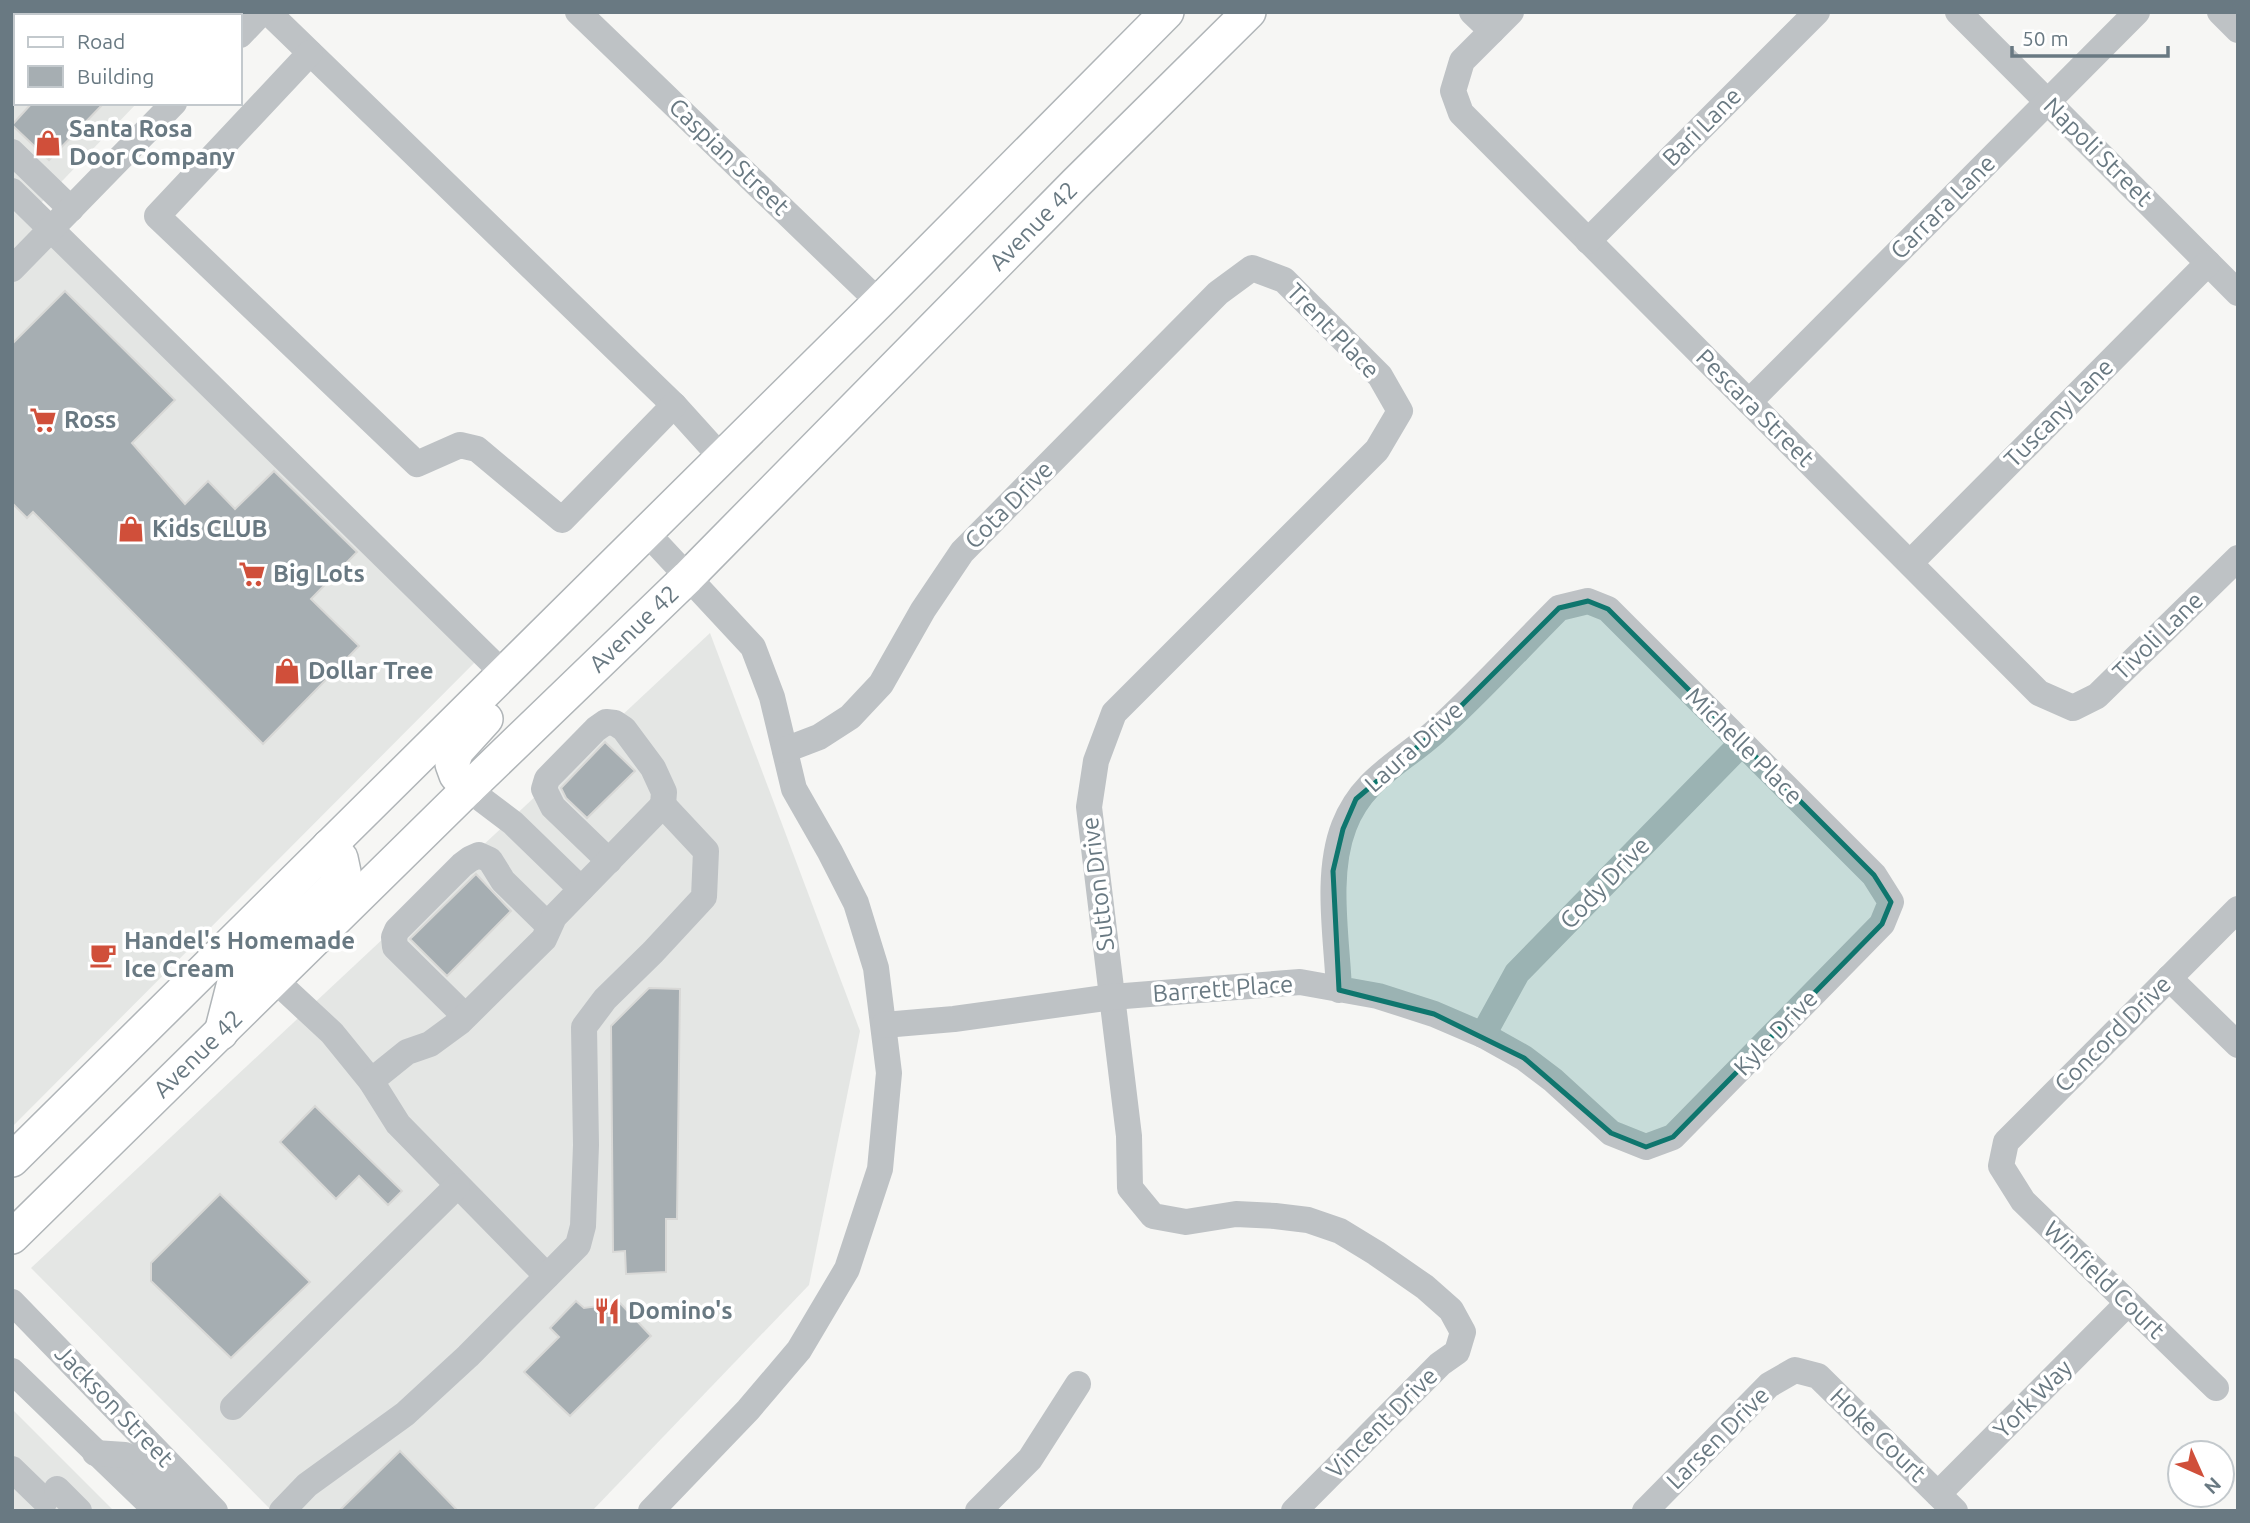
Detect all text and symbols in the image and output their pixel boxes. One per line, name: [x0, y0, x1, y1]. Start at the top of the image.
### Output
legend: [14, 14, 242, 105]
scale bar: [2012, 14, 2168, 58]
text: 50 m: [2022, 26, 2069, 50]
text: Road: [77, 29, 125, 53]
text: Building: [77, 64, 154, 88]
street label: Bari Lane: [1657, 82, 1746, 171]
street label: Napoli Street: [2039, 92, 2159, 212]
street label: Caspian Street: [664, 93, 795, 221]
place label: Santa Rosa Door Company: [69, 115, 235, 170]
shop icon: Santa Rosa Door Company: [33, 128, 63, 158]
street label: Carrara Lane: [1885, 149, 2000, 264]
street label: Avenue 42: [984, 176, 1082, 276]
street label: Trent Place: [1282, 278, 1385, 383]
street label: Pescara Street: [1691, 343, 1820, 472]
street label: Tuscany Lane: [1999, 353, 2119, 473]
supermarket icon: Ross: [28, 405, 58, 435]
place label: Ross: [64, 406, 116, 433]
street label: Cota Drive: [959, 455, 1058, 554]
shop icon: Kids CLUB: [116, 514, 146, 544]
place label: Kids CLUB: [152, 515, 267, 542]
supermarket icon: Big Lots: [237, 559, 267, 589]
place label: Big Lots: [273, 560, 365, 587]
street label: Avenue 42: [584, 579, 684, 678]
street label: Tivoli Lane: [2107, 586, 2208, 685]
shop icon: Dollar Tree: [272, 656, 302, 686]
place label: Dollar Tree: [308, 657, 434, 684]
street label: Michelle Place: [1681, 682, 1808, 809]
street label: Laura Drive: [1359, 696, 1468, 797]
street label: Sutton Drive: [1076, 815, 1119, 953]
street label: Cody Drive: [1554, 831, 1655, 934]
place label: Handel's Homemade Ice Cream: [124, 927, 355, 982]
cafe icon: Handel's Homemade Ice Cream: [88, 940, 118, 970]
street label: Barrett Place: [1152, 970, 1294, 1007]
street label: Concord Drive: [2049, 970, 2176, 1097]
street label: Kyle Drive: [1728, 984, 1823, 1081]
street label: Avenue 42: [148, 1004, 248, 1103]
street label: Winfield Court: [2038, 1215, 2171, 1344]
restaurant icon: Domino's: [592, 1296, 622, 1326]
place label: Domino's: [628, 1297, 733, 1324]
street label: Jackson Street: [50, 1339, 179, 1472]
street label: York Way: [1988, 1354, 2078, 1443]
street label: Vincent Drive: [1321, 1362, 1443, 1484]
street label: Larsen Drive: [1661, 1381, 1774, 1494]
street label: Hoke Court: [1825, 1382, 1932, 1487]
north arrow: [2166, 1439, 2236, 1509]
text: N: [2200, 1473, 2226, 1499]

